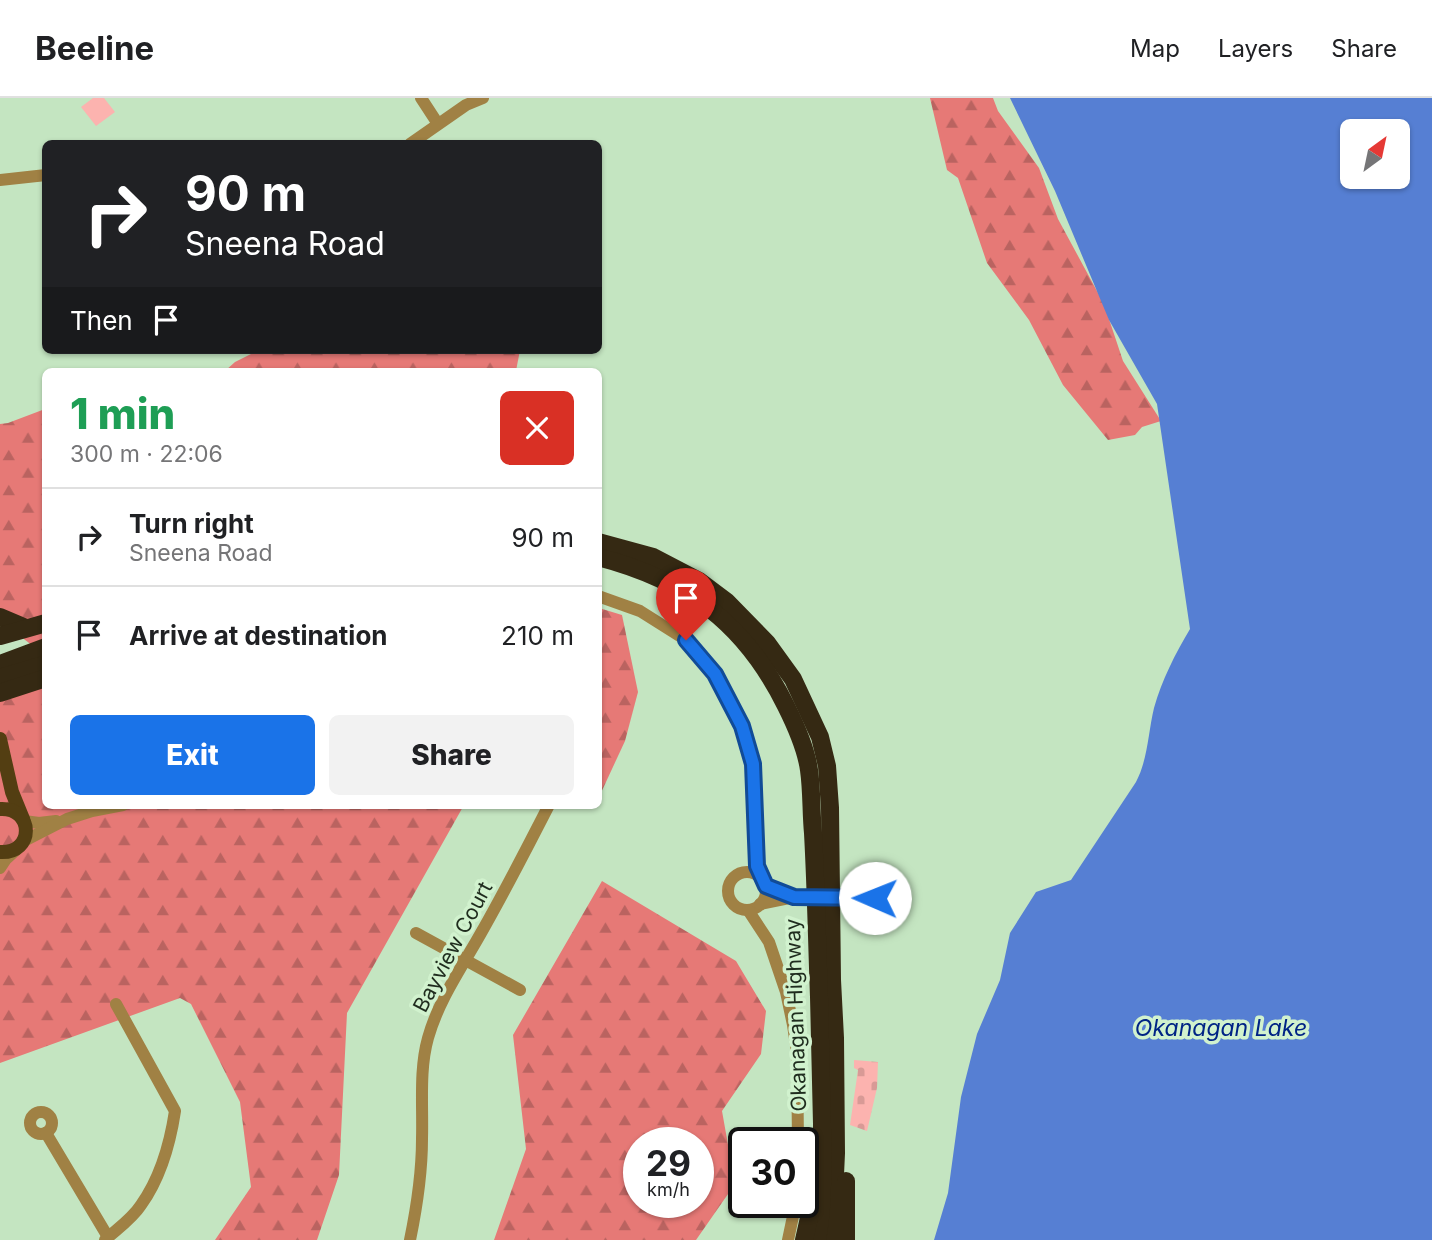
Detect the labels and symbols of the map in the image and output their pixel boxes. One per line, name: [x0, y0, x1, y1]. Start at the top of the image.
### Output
north arrow: [1340, 119, 1410, 189]
pin: [656, 568, 716, 640]
position arrow: [838, 861, 912, 935]
street label: Bayview Court: [408, 877, 498, 1016]
street label: Okanagan Highway: [780, 918, 811, 1112]
water label: Okanagan Lake: [1135, 1014, 1307, 1042]
speed limit sign: 30: [728, 1127, 819, 1218]

